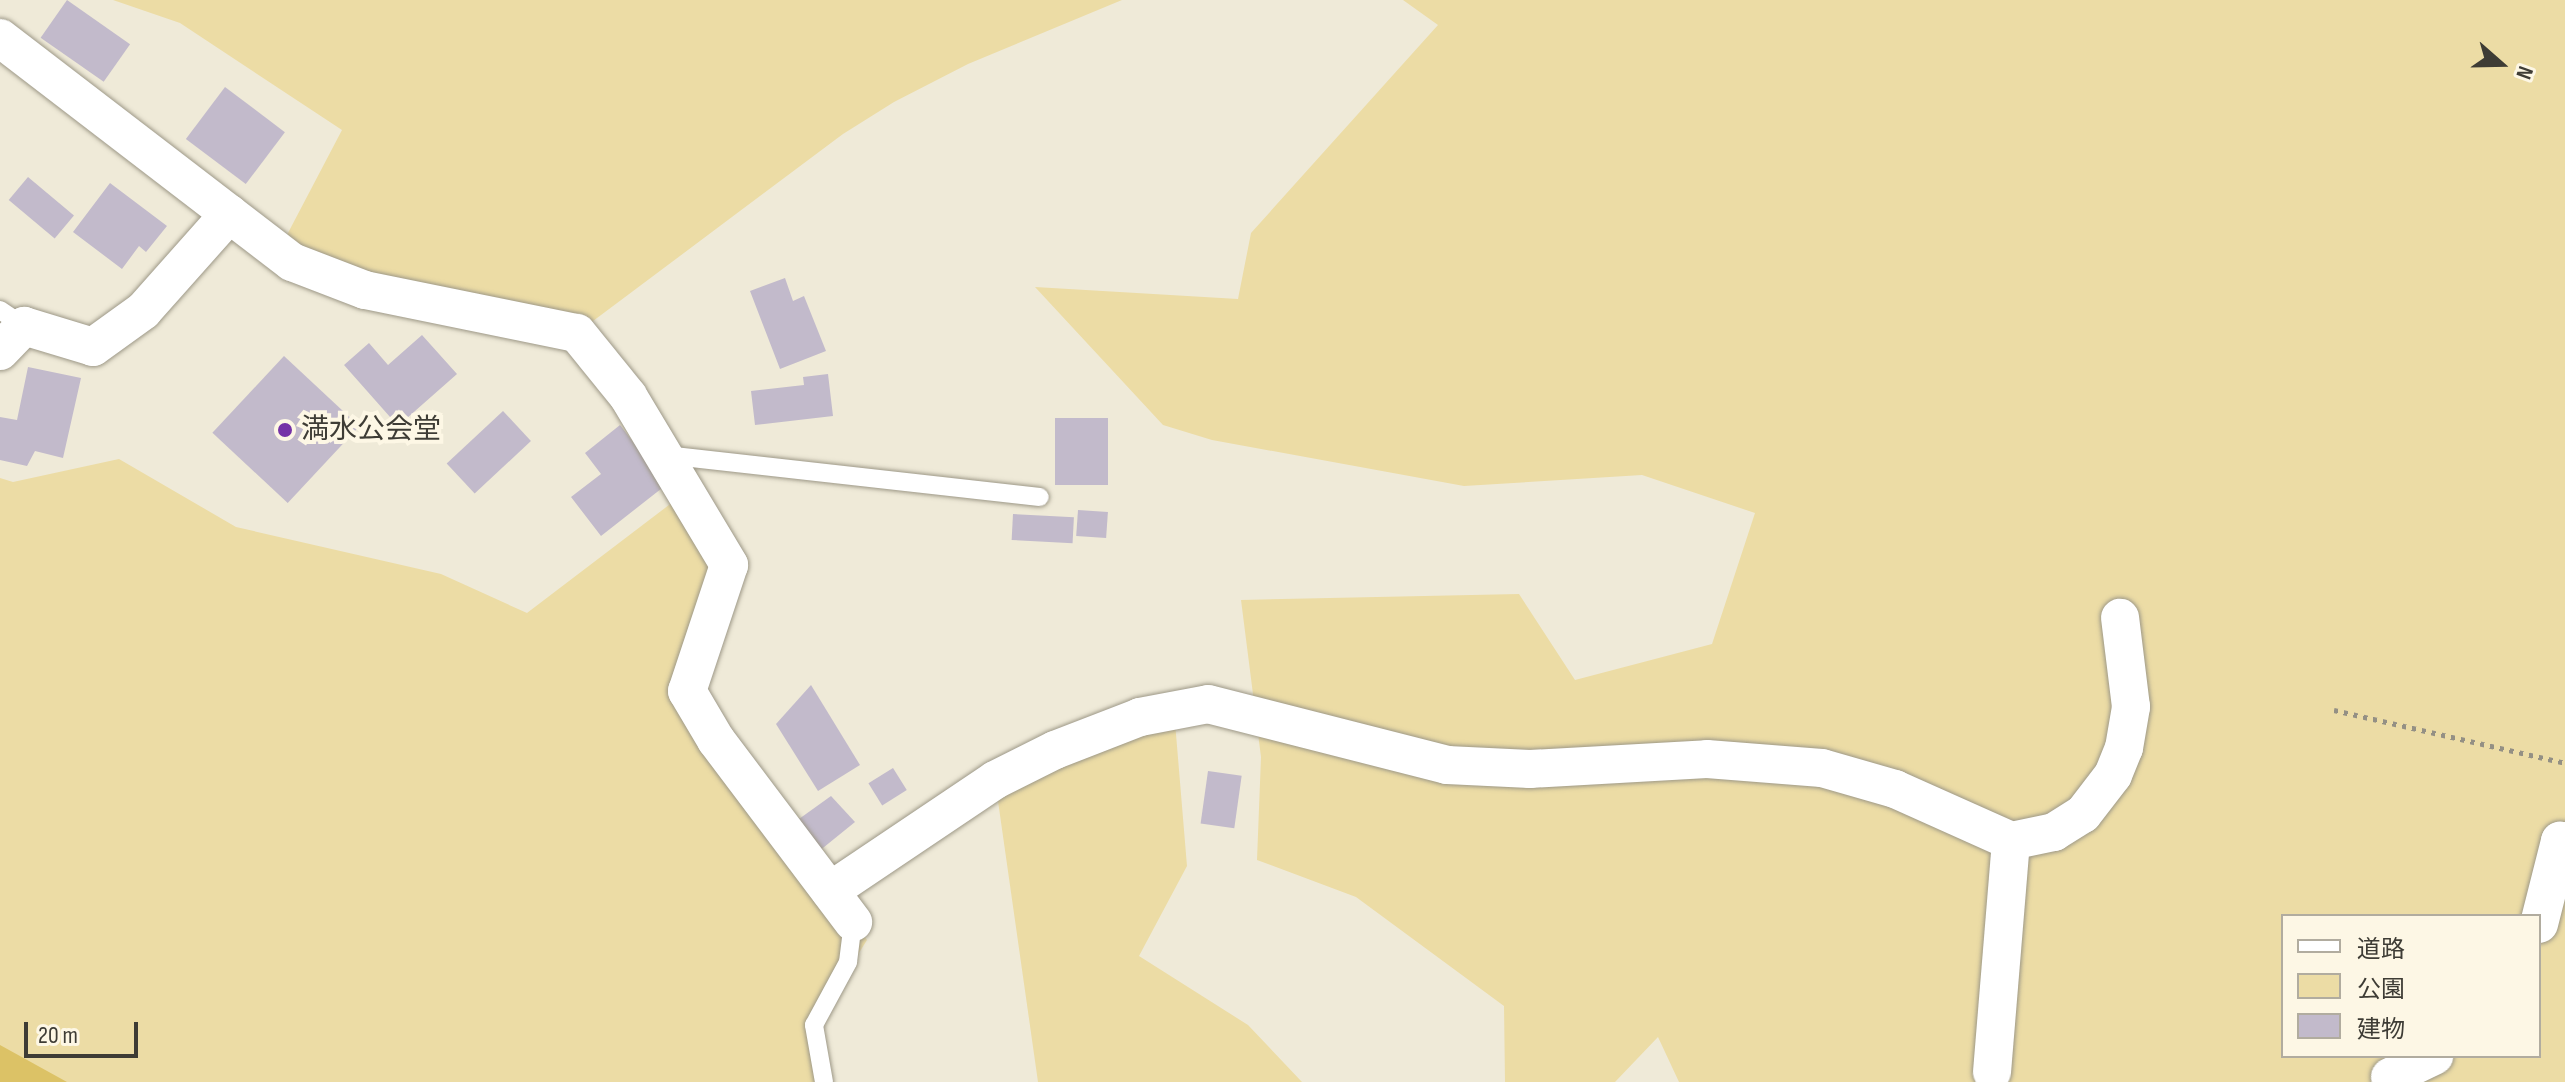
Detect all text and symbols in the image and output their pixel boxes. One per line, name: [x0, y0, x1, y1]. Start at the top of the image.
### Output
north arrow: [2461, 24, 2541, 104]
text: N: [2509, 62, 2539, 83]
place label: 満水公会堂: [301, 413, 441, 447]
marker: 満水公会堂: [276, 421, 294, 439]
legend: [2281, 914, 2541, 1058]
text: 道路: [2357, 935, 2405, 964]
text: 公園: [2357, 975, 2405, 1004]
scale bar: [28, 1006, 142, 1056]
text: 建物: [2357, 1015, 2405, 1044]
text: 20 m: [38, 1021, 78, 1050]

